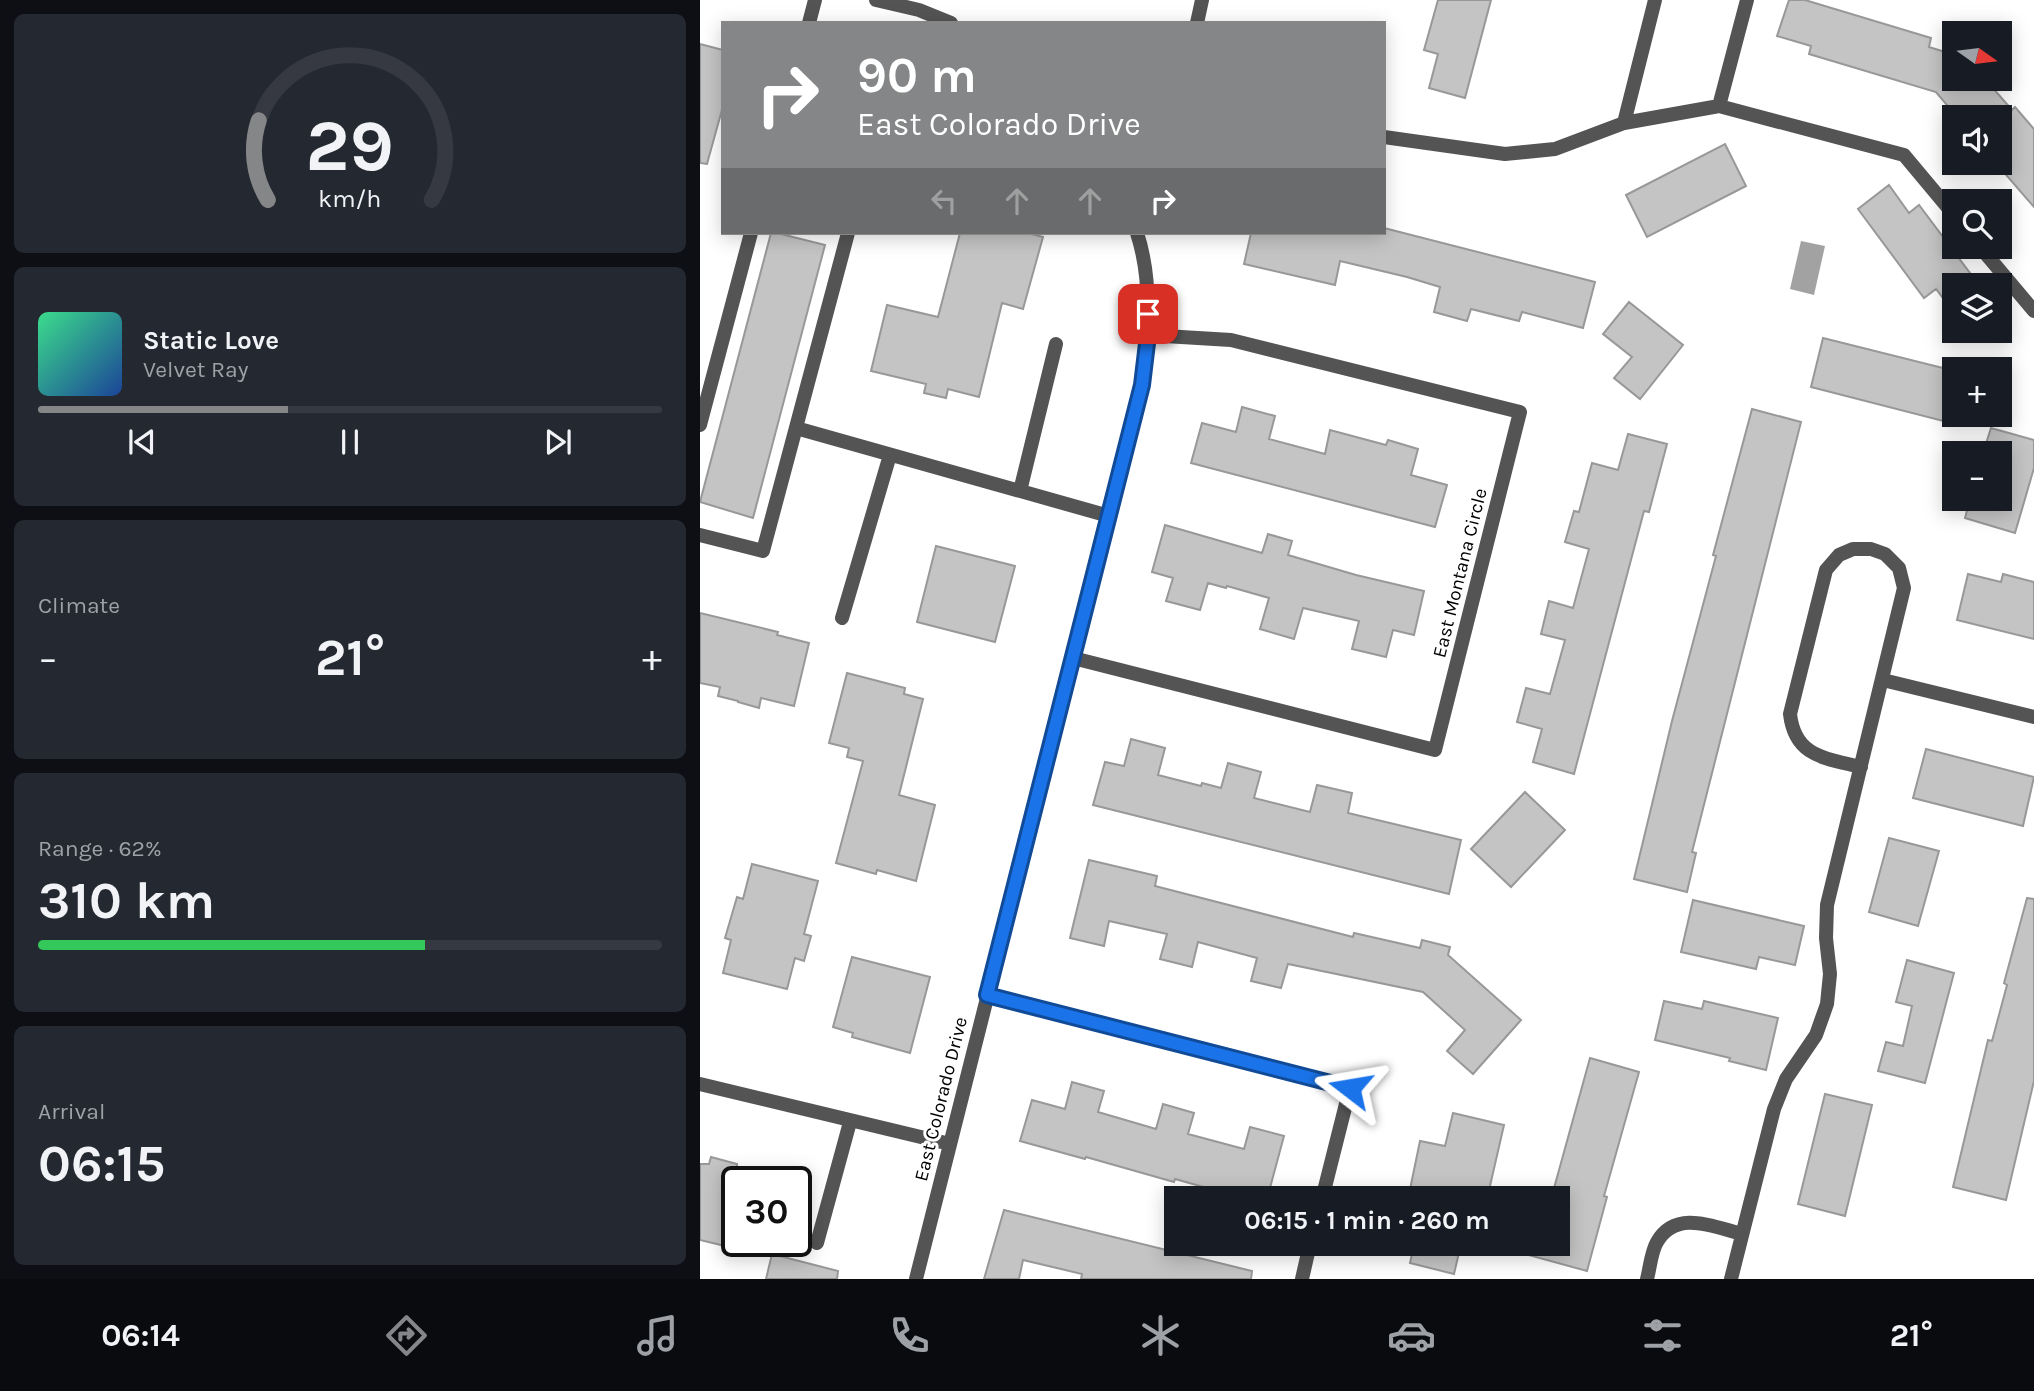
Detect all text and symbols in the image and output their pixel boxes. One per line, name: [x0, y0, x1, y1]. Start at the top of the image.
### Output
north arrow: [1942, 21, 2012, 91]
map controls: [1942, 21, 2012, 511]
text: 90 m: [857, 47, 977, 104]
icon: right: [742, 49, 833, 140]
text: 29: [306, 103, 394, 188]
button: sound: [1942, 105, 2012, 175]
text: East Colorado Drive: [857, 106, 1141, 143]
icon: left: [925, 182, 963, 220]
icon: ahead: [998, 182, 1036, 220]
icon: ahead: [1071, 182, 1109, 220]
icon: right: [1144, 182, 1182, 220]
text: km/h: [318, 183, 382, 212]
button: search: [1942, 189, 2012, 259]
button: layers: [1942, 273, 2012, 343]
pin: [1118, 284, 1178, 344]
icon: arrive: [1129, 295, 1167, 333]
text: Static Love: [143, 325, 279, 356]
text: Velvet Ray: [143, 356, 248, 383]
button: +: [1942, 357, 2012, 427]
icon: previous: [123, 423, 161, 461]
icon: pause: [331, 423, 369, 461]
icon: next: [539, 423, 577, 461]
button: −: [1942, 441, 2012, 511]
street label: East Montana Circle: [1428, 486, 1492, 660]
text: Climate: [38, 592, 120, 619]
text: 21°: [315, 627, 385, 688]
text: −: [38, 636, 58, 681]
text: +: [642, 636, 662, 681]
text: Range · 62%: [38, 835, 162, 862]
text: 310 km: [38, 870, 215, 931]
street label: East Colorado Drive: [910, 1015, 972, 1183]
position arrow: [1313, 1051, 1387, 1125]
text: Arrival: [38, 1098, 105, 1125]
text: 06:15: [38, 1133, 165, 1194]
speed limit sign: 30: [721, 1166, 812, 1257]
text: 06:15 · 1 min · 260 m: [1244, 1205, 1490, 1236]
icon: directions: [382, 1311, 431, 1360]
icon: music: [633, 1311, 682, 1360]
icon: phone: [885, 1311, 934, 1360]
icon: climate: [1136, 1311, 1185, 1360]
icon: car: [1387, 1311, 1436, 1360]
icon: filters: [1638, 1311, 1687, 1360]
text: 06:14: [101, 1317, 180, 1354]
text: 21°: [1890, 1317, 1933, 1354]

